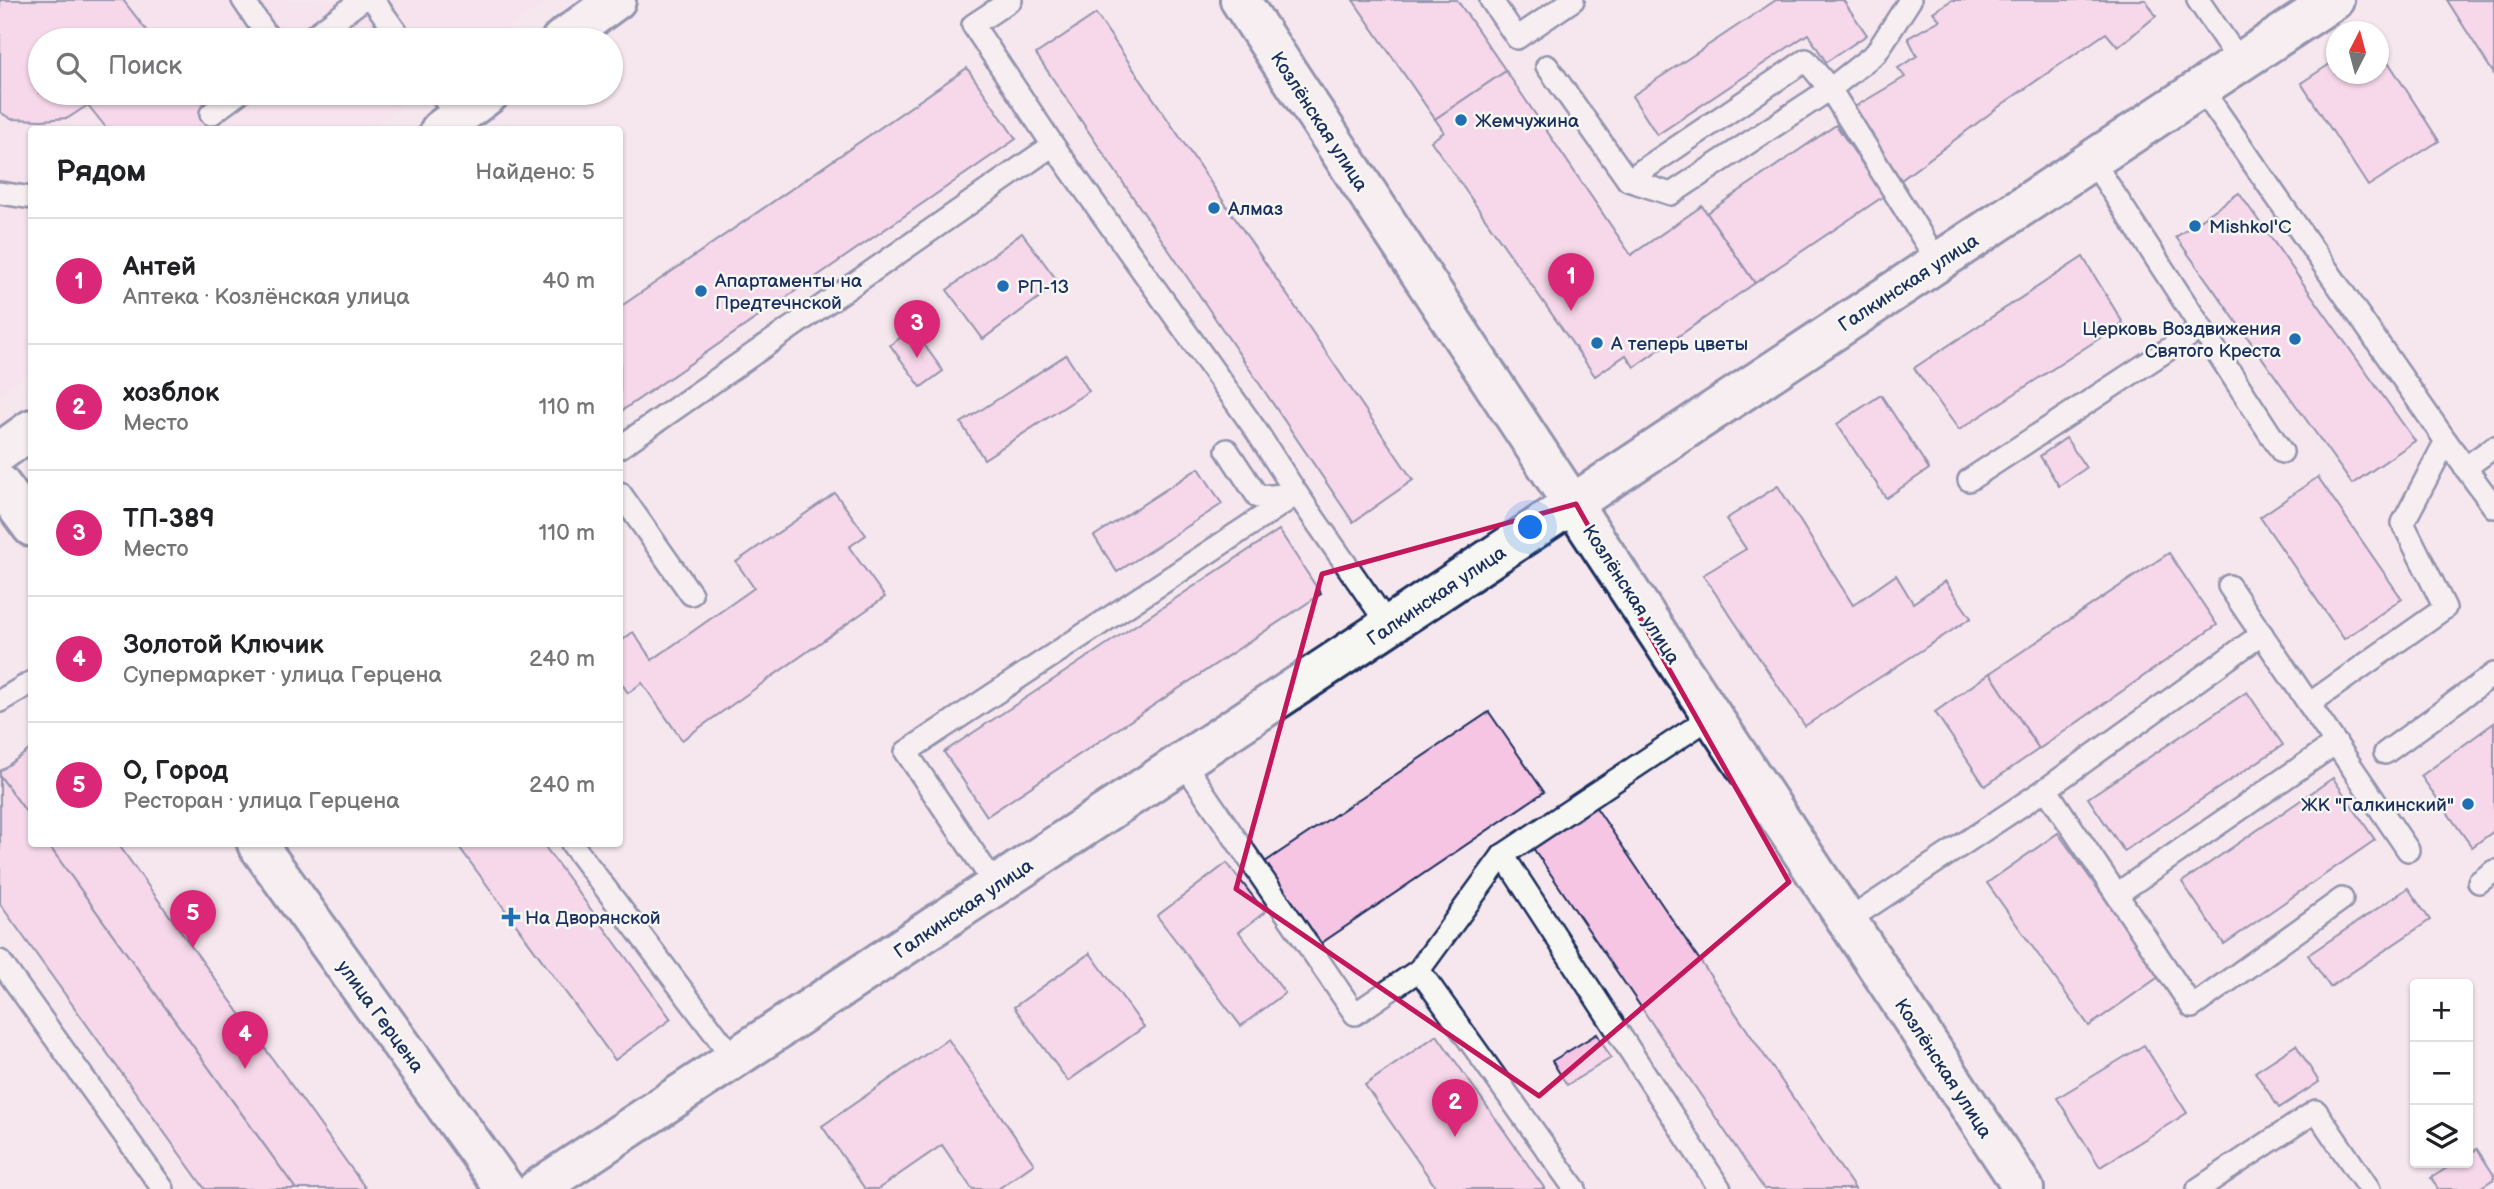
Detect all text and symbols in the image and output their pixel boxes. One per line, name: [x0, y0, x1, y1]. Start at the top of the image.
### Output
north arrow: [2326, 21, 2389, 84]
search box: [28, 28, 623, 105]
icon: search: [52, 48, 90, 86]
street label: Козлёнская улица: [1265, 48, 1372, 196]
text: Поиск: [108, 51, 182, 82]
place label: Жемчужина: [1475, 110, 1579, 133]
marker: Жемчужина: [1453, 112, 1469, 128]
text: Рядом: [56, 154, 146, 190]
text: Найдено: 5: [475, 158, 595, 186]
place label: Алмаз: [1227, 198, 1283, 221]
marker: Алмаз: [1206, 200, 1222, 216]
place label: Mishkol'C: [2209, 216, 2292, 239]
marker: Mishkol'C: [2187, 218, 2203, 234]
street label: Галкинская улица: [1834, 229, 1983, 337]
text: Антей: [123, 252, 196, 283]
pin: 1: [1548, 253, 1594, 311]
text: 1: [74, 267, 84, 295]
text: 40 m: [542, 267, 595, 295]
place label: Апартаменты на Предтечнской: [714, 270, 862, 315]
place label: РП-13: [1017, 276, 1069, 299]
marker: РП-13: [995, 278, 1011, 294]
text: Аптека · Козлёнская улица: [123, 283, 410, 311]
marker: Апартаменты на Предтечнской: [693, 283, 709, 299]
pin: 3: [894, 300, 940, 358]
place label: Церковь Воздвижения Святого Креста: [2082, 318, 2281, 363]
marker: Церковь Воздвижения Святого Креста: [2287, 331, 2303, 347]
place label: А теперь цветы: [1610, 333, 1748, 356]
marker: А теперь цветы: [1589, 335, 1605, 351]
text: хозблок: [123, 378, 219, 409]
text: 2: [72, 393, 86, 421]
text: 110 m: [538, 393, 595, 421]
text: Место: [123, 409, 189, 437]
text: ТП-389: [123, 504, 215, 535]
your location: [1513, 510, 1547, 544]
text: 3: [72, 519, 86, 547]
text: 110 m: [538, 519, 595, 547]
street label: Козлёнская улица: [1577, 521, 1684, 669]
text: Место: [123, 535, 189, 563]
street label: Галкинская улица: [1363, 541, 1511, 651]
text: Золотой Ключик: [123, 630, 324, 661]
text: 4: [72, 645, 86, 673]
text: 240 m: [529, 645, 595, 673]
text: Супермаркет · улица Герцена: [123, 661, 442, 689]
text: О, Город: [123, 756, 228, 787]
text: 5: [72, 771, 86, 799]
text: 240 m: [529, 771, 595, 799]
text: Ресторан · улица Герцена: [123, 787, 400, 815]
place label: ЖК "Галкинский": [2301, 794, 2454, 817]
marker: ЖК "Галкинский": [2460, 796, 2476, 812]
street label: Галкинская улица: [890, 854, 1038, 964]
pin: 5: [170, 890, 216, 948]
place label: На Дворянской: [525, 907, 661, 930]
marker: На Дворянской: [503, 909, 519, 925]
street label: улица Герцена: [331, 956, 428, 1078]
map controls: [2410, 979, 2473, 1168]
button: +: [2410, 979, 2473, 1042]
street label: Козлёнская улица: [1889, 995, 1996, 1143]
pin: 4: [222, 1011, 268, 1069]
button: −: [2410, 1042, 2473, 1105]
pin: 2: [1432, 1079, 1478, 1137]
button: layers: [2410, 1105, 2473, 1168]

